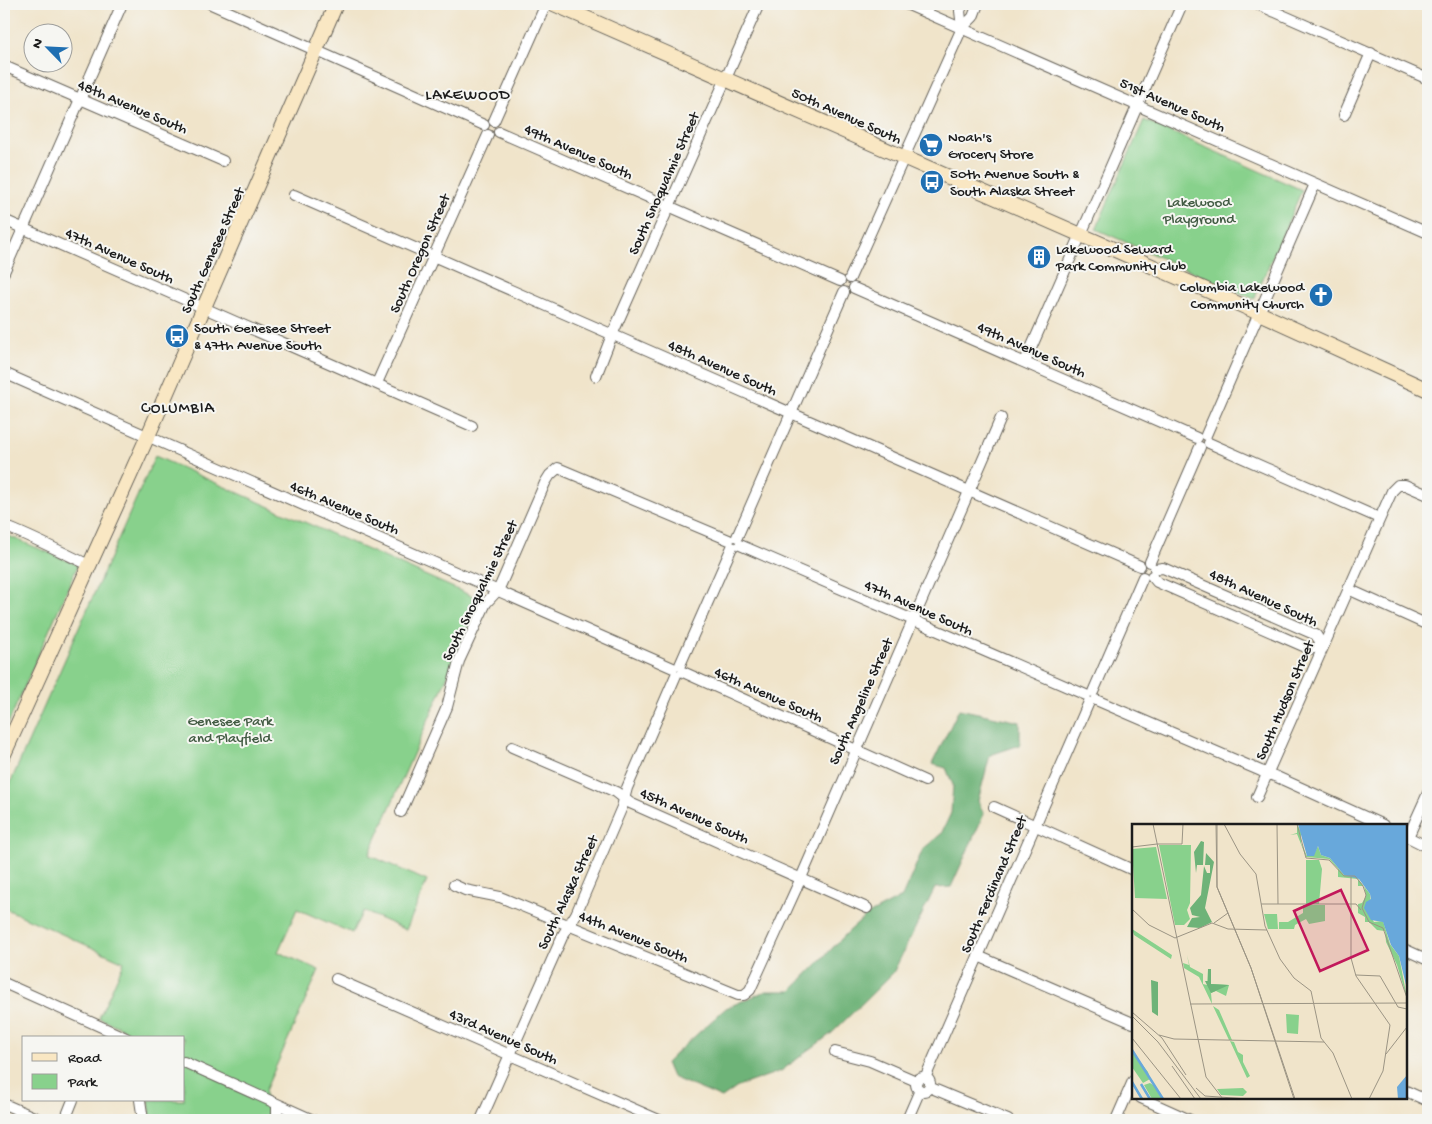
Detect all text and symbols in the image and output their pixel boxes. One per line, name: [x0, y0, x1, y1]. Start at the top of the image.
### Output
north arrow: [22, 22, 72, 72]
text: N: [29, 36, 48, 51]
street label: 51st Avenue South: [1117, 74, 1228, 137]
street label: 48th Avenue South: [75, 77, 190, 139]
street label: 50th Avenue South: [788, 84, 904, 149]
district label: LAKEWOOD: [425, 87, 511, 106]
street label: South Snoqualmie Street: [625, 108, 705, 258]
street label: 49th Avenue South: [521, 121, 635, 185]
place label: Noah's Grocery Store: [948, 129, 1034, 164]
supermarket icon: Noah's Grocery Store: [918, 132, 944, 158]
place label: 50th Avenue South & South Alaska Street: [950, 166, 1079, 201]
bus stop icon: 50th Avenue South & South Alaska Street: [919, 169, 945, 195]
street label: South Genesee Street: [178, 183, 250, 317]
street label: South Oregon Street: [386, 190, 456, 316]
park label: Lakewood Playground: [1162, 194, 1236, 229]
street label: 47th Avenue South: [62, 225, 176, 289]
place label: Lakewood Seward Park Community Club: [1055, 241, 1186, 276]
building icon: Lakewood Seward Park Community Club: [1026, 244, 1052, 270]
place label: Columbia Lakewood Community Church: [1180, 279, 1305, 314]
church icon: Columbia Lakewood Community Church: [1308, 282, 1334, 308]
street label: 49th Avenue South: [974, 319, 1088, 383]
place label: South Genesee Street & 47th Avenue South: [194, 320, 332, 355]
bus stop icon: South Genesee Street & 47th Avenue South: [164, 323, 190, 349]
street label: 48th Avenue South: [665, 337, 780, 401]
district label: COLUMBIA: [141, 400, 216, 419]
street label: 46th Avenue South: [287, 478, 402, 540]
street label: South Snoqualmie Street: [439, 516, 524, 664]
street label: 48th Avenue South: [1206, 566, 1320, 632]
street label: 47th Avenue South: [861, 577, 975, 641]
street label: South Angeline Street: [826, 634, 899, 768]
street label: South Hudson Street: [1253, 637, 1320, 763]
street label: 46th Avenue South: [711, 664, 825, 728]
park label: Genesee Park and Playfield: [187, 713, 274, 748]
street label: 45th Avenue South: [637, 785, 751, 849]
street label: South Ferdinand Street: [958, 812, 1033, 956]
inset map: [1132, 824, 1407, 1099]
street label: South Alaska Street: [534, 831, 604, 953]
street label: 44th Avenue South: [576, 908, 691, 968]
street label: 43rd Avenue South: [446, 1006, 560, 1070]
legend: [22, 1036, 185, 1102]
text: Road: [68, 1050, 102, 1068]
text: Park: [67, 1074, 98, 1092]

